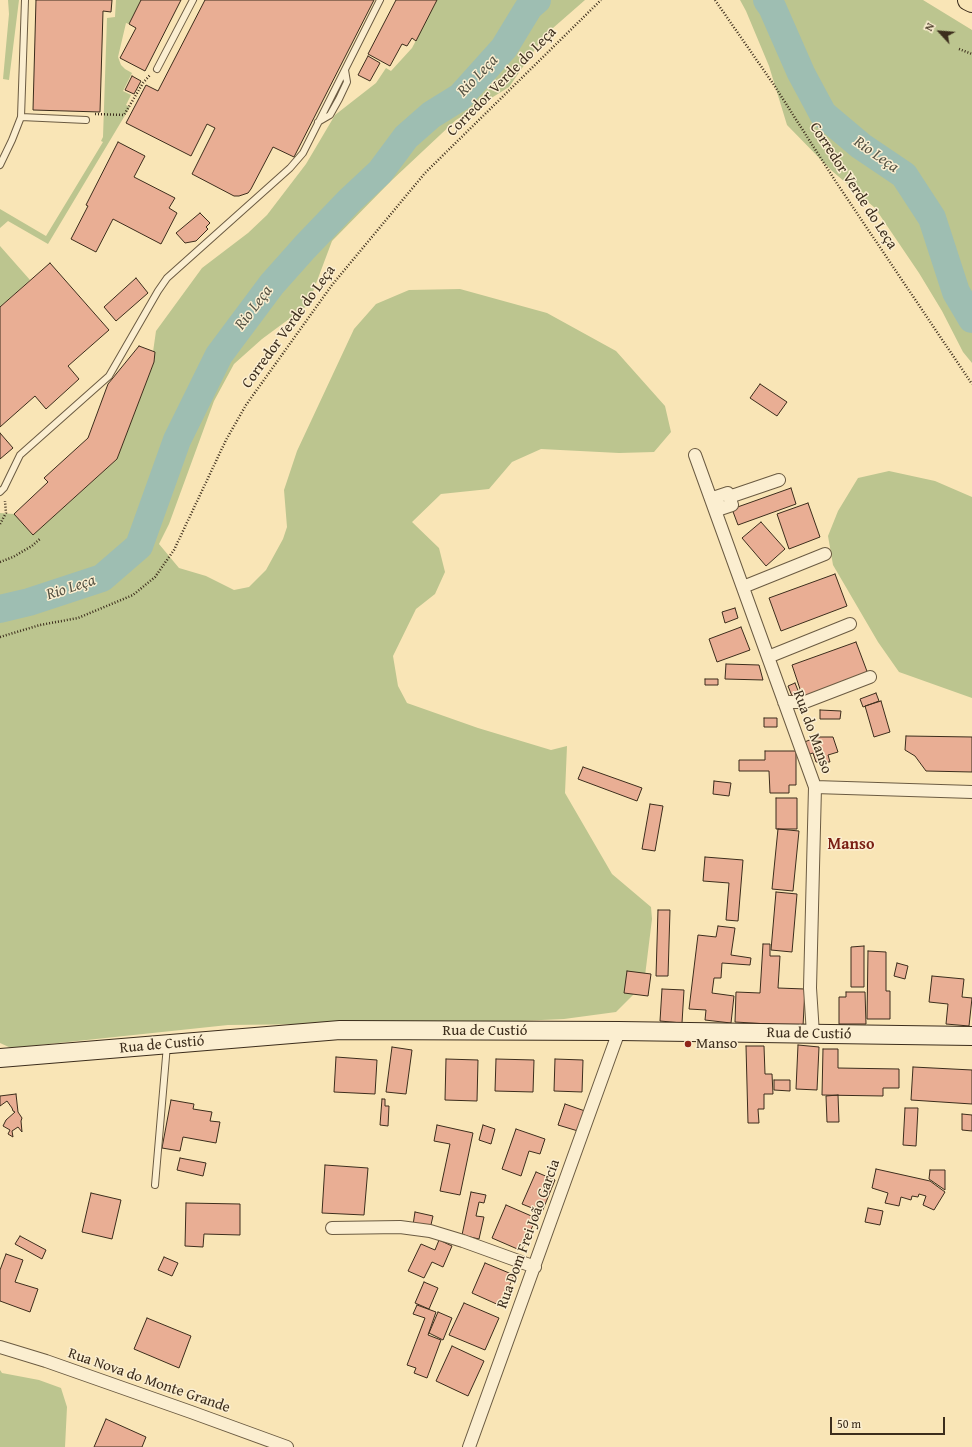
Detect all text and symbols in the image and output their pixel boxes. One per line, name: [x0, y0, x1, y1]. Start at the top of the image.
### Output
north arrow: [920, 12, 960, 52]
text: N: [920, 20, 938, 34]
street label: Corredor Verde do Leça: [443, 23, 561, 141]
water label: Rio Leça: [454, 51, 502, 101]
street label: Corredor Verde do Leça: [805, 119, 901, 253]
water label: Rio Leça: [850, 133, 902, 177]
street label: Corredor Verde do Leça: [238, 262, 340, 392]
water label: Rio Leça: [231, 282, 277, 334]
water label: Rio Leça: [44, 571, 98, 605]
street label: Rua do Manso: [789, 688, 835, 776]
district label: Manso: [828, 835, 874, 855]
street label: Rua de Custió: [443, 1022, 527, 1040]
street label: Rua de Custió: [766, 1024, 852, 1044]
street label: Rua de Custió: [119, 1032, 205, 1058]
place label: Manso: [696, 1035, 737, 1053]
marker: Manso: [683, 1039, 693, 1049]
street label: Rua Dom Frei João Garcia: [494, 1157, 564, 1311]
street label: Rua Nova do Monte Grande: [66, 1345, 232, 1417]
scale bar: [832, 1409, 947, 1435]
text: 50 m: [837, 1415, 861, 1432]

